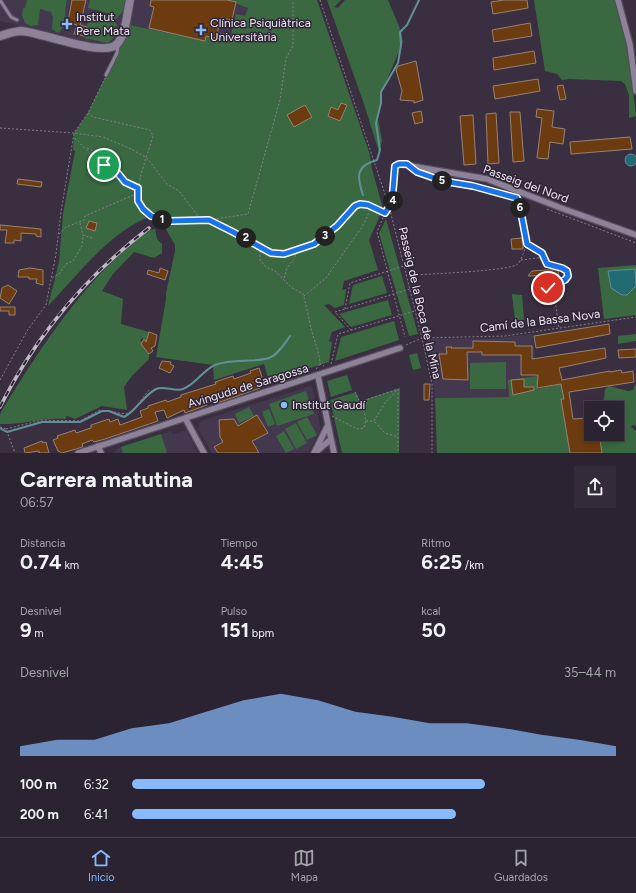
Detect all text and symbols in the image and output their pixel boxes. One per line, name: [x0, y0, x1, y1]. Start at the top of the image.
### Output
place label: Institut Pere Mata: [76, 10, 130, 38]
place label: Clínica Psiquiàtrica Universitària: [210, 16, 311, 44]
marker: Institut Pere Mata: [61, 18, 73, 30]
marker: Clínica Psiquiàtrica Universitària: [195, 24, 207, 36]
pin: [87, 148, 121, 182]
icon: arrive: [93, 154, 115, 176]
street label: Passeig del Nord: [481, 162, 571, 206]
pin: 5: [432, 171, 452, 191]
text: 5: [439, 174, 445, 187]
pin: 4: [383, 191, 403, 211]
text: 4: [390, 194, 396, 207]
pin: 6: [510, 198, 530, 218]
text: 6: [517, 201, 523, 214]
pin: 1: [152, 210, 172, 230]
text: 1: [160, 213, 164, 226]
pin: 3: [315, 226, 335, 246]
street label: Passeig de la Boca de la Mina: [396, 226, 444, 380]
pin: 2: [236, 228, 256, 248]
text: 3: [322, 229, 328, 242]
text: 2: [243, 231, 249, 244]
pin: [531, 271, 565, 305]
icon: check: [537, 277, 559, 299]
street label: Camí de la Bassa Nova: [479, 307, 601, 335]
street label: Avinguda de Saragossa: [186, 361, 310, 411]
place label: Institut Gaudí: [292, 398, 367, 412]
marker: Institut Gaudí: [279, 400, 289, 410]
map controls: [584, 401, 624, 441]
button: locate: [584, 401, 624, 441]
text: Carrera matutina: [20, 466, 193, 493]
button: share: [574, 466, 616, 508]
text: 06:57: [20, 495, 53, 510]
text: Distancia: [20, 537, 65, 550]
text: Tiempo: [221, 537, 258, 550]
text: Ritmo: [421, 537, 451, 550]
text: 0.74: [20, 550, 62, 574]
text: 4:45: [221, 550, 264, 574]
text: 6:25: [421, 550, 462, 574]
text: km: [62, 559, 79, 572]
text: /km: [462, 559, 484, 572]
text: Desnivel: [20, 605, 61, 618]
text: Pulso: [221, 605, 247, 618]
text: kcal: [421, 605, 441, 618]
text: 9: [20, 618, 32, 642]
text: 151: [221, 618, 249, 642]
text: 50: [421, 618, 446, 642]
text: m: [32, 627, 44, 640]
text: bpm: [249, 627, 274, 640]
text: Desnivel: [20, 665, 69, 680]
text: 35–44 m: [564, 665, 616, 680]
text: 100 m: [20, 777, 57, 792]
text: 6:32: [84, 777, 109, 792]
text: 200 m: [20, 807, 59, 822]
text: 6:41: [84, 807, 108, 822]
tab: Inicio: [88, 847, 115, 884]
tab: Mapa: [291, 847, 318, 884]
tab: Guardados: [494, 847, 548, 884]

